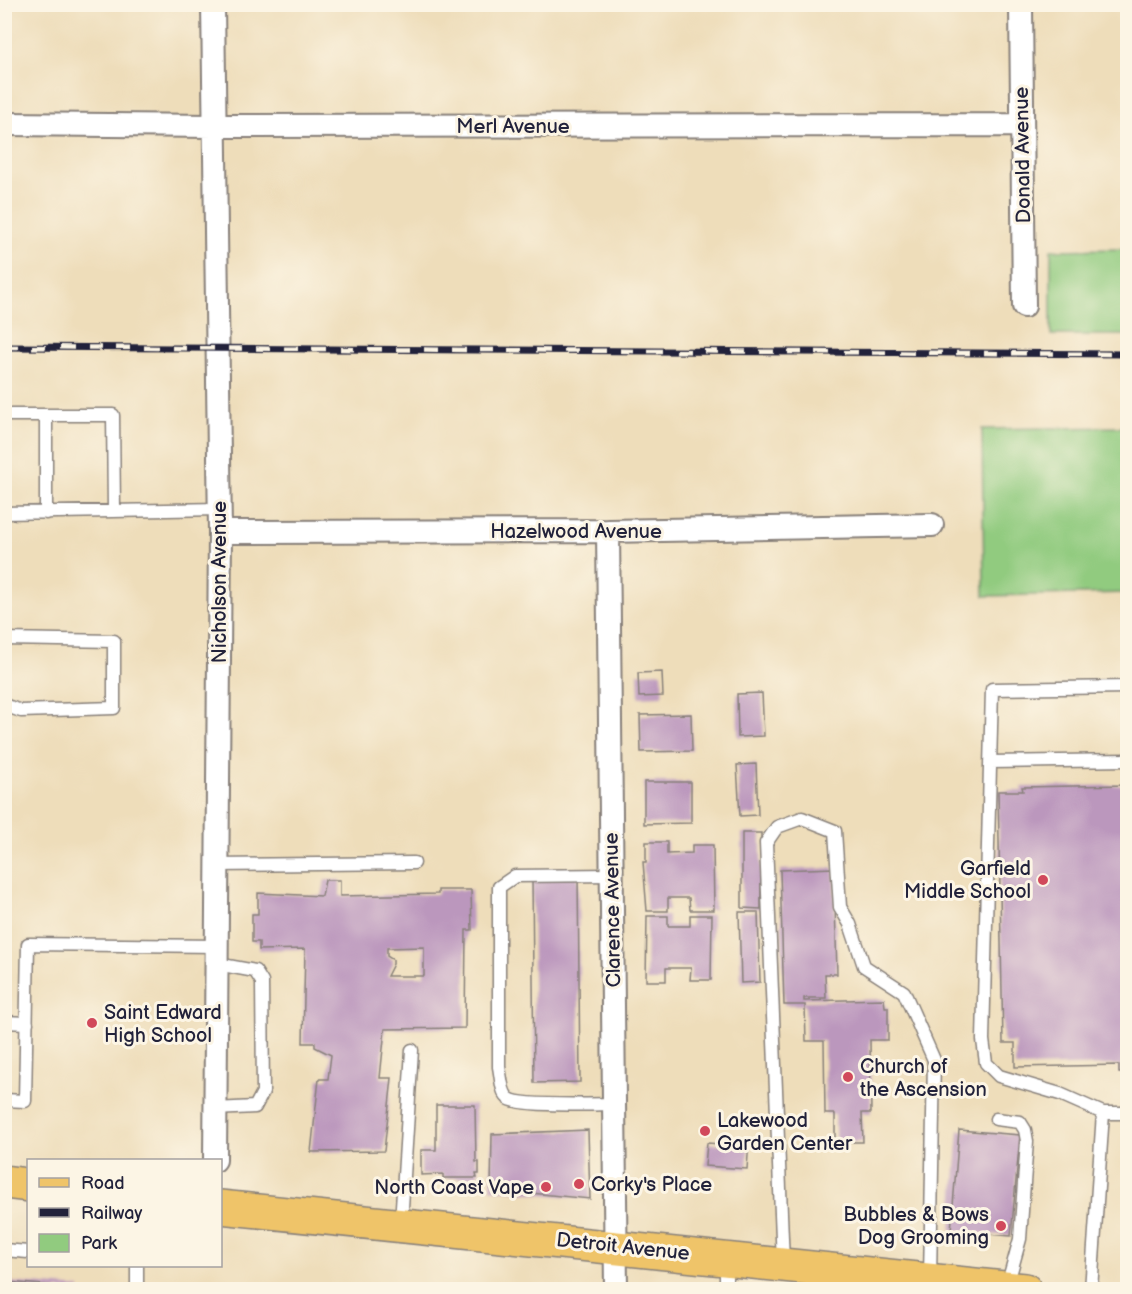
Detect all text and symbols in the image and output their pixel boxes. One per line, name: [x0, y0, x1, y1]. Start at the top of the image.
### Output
street label: Donald Avenue: [1010, 86, 1036, 223]
street label: Merl Avenue: [456, 115, 570, 139]
street label: Nicholson Avenue: [208, 501, 232, 663]
street label: Hazelwood Avenue: [490, 520, 662, 544]
street label: Clarence Avenue: [600, 832, 626, 988]
place label: Garfield Middle School: [904, 857, 1031, 904]
marker: Garfield Middle School: [1036, 873, 1050, 887]
place label: Saint Edward High School: [104, 1001, 222, 1048]
marker: Saint Edward High School: [85, 1016, 99, 1030]
place label: Church of the Ascension: [860, 1055, 987, 1102]
marker: Church of the Ascension: [841, 1070, 855, 1084]
place label: Lakewood Garden Center: [717, 1109, 853, 1156]
marker: Lakewood Garden Center: [698, 1124, 712, 1138]
legend: [27, 1159, 222, 1267]
text: Road: [81, 1173, 125, 1194]
place label: Corky's Place: [591, 1173, 712, 1197]
place label: North Coast Vape: [374, 1176, 534, 1200]
marker: Corky's Place: [572, 1177, 586, 1191]
marker: North Coast Vape: [539, 1180, 553, 1194]
text: Railway: [81, 1203, 143, 1224]
place label: Bubbles & Bows Dog Grooming: [843, 1203, 989, 1250]
marker: Bubbles & Bows Dog Grooming: [994, 1219, 1008, 1233]
street label: Detroit Avenue: [555, 1228, 691, 1266]
text: Park: [81, 1233, 117, 1254]

